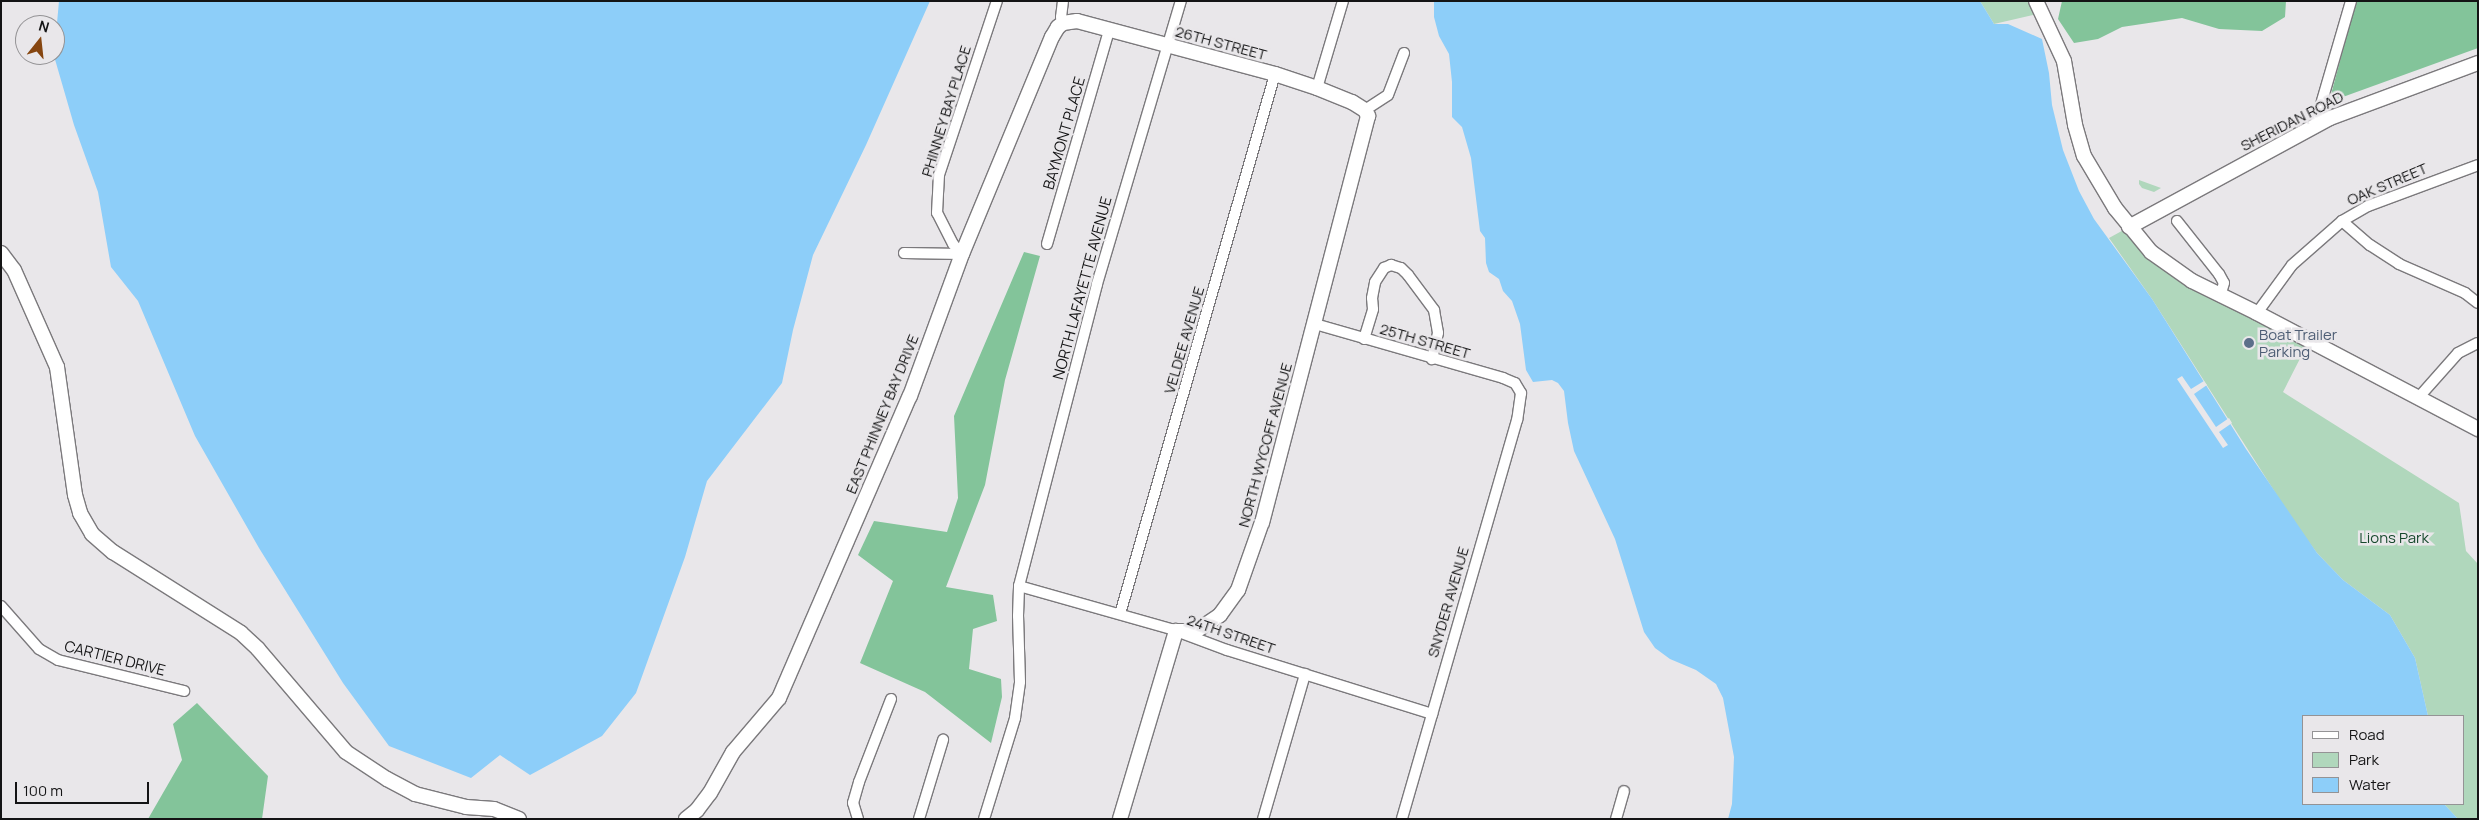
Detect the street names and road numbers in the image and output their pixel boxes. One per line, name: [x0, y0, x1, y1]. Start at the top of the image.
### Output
street label: 26TH STREET: [1173, 22, 1269, 64]
street label: PHINNEY BAY PLACE: [917, 43, 975, 179]
street label: BAYMONT PLACE: [1039, 74, 1089, 192]
street label: SHERIDAN ROAD: [2238, 87, 2346, 155]
street label: OAK STREET: [2344, 159, 2430, 209]
street label: NORTH LAFAYETTE AVENUE: [1049, 195, 1115, 381]
street label: VELDEE AVENUE: [1160, 284, 1208, 396]
street label: 25TH STREET: [1378, 320, 1472, 362]
street label: EAST PHINNEY BAY DRIVE: [841, 331, 923, 497]
street label: NORTH WYCOFF AVENUE: [1234, 361, 1296, 529]
street label: SNYDER AVENUE: [1424, 545, 1472, 659]
street label: 24TH STREET: [1185, 610, 1277, 658]
street label: CARTIER DRIVE: [63, 637, 167, 679]

